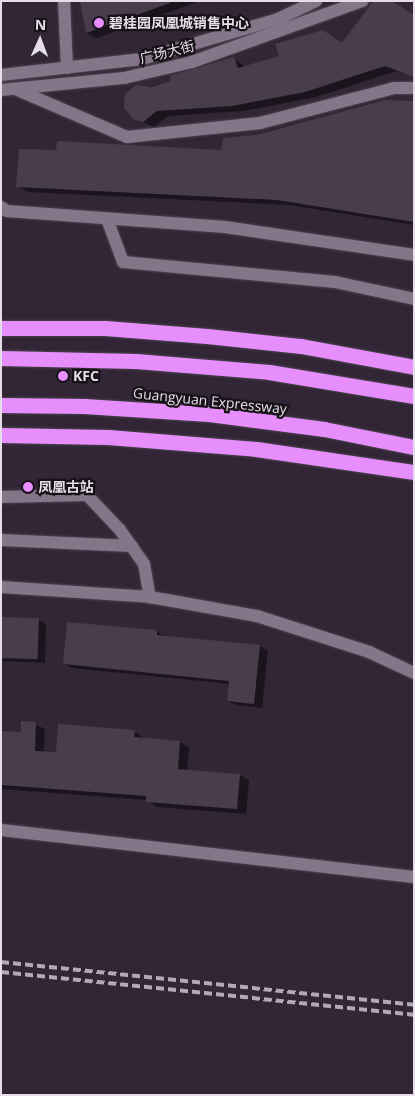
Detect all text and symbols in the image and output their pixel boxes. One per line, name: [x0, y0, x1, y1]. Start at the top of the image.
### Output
north arrow: [15, 15, 65, 65]
text: N: [35, 15, 47, 34]
place label: 碧桂园凤凰城销售中心: [109, 15, 249, 31]
marker: 碧桂园凤凰城销售中心: [93, 17, 105, 29]
street label: 广场大街: [138, 37, 196, 67]
place label: KFC: [73, 368, 99, 384]
marker: KFC: [57, 370, 69, 382]
street label: Guangyuan Expressway: [132, 385, 288, 417]
place label: 凤凰古站: [38, 479, 94, 495]
marker: 凤凰古站: [22, 481, 34, 493]

